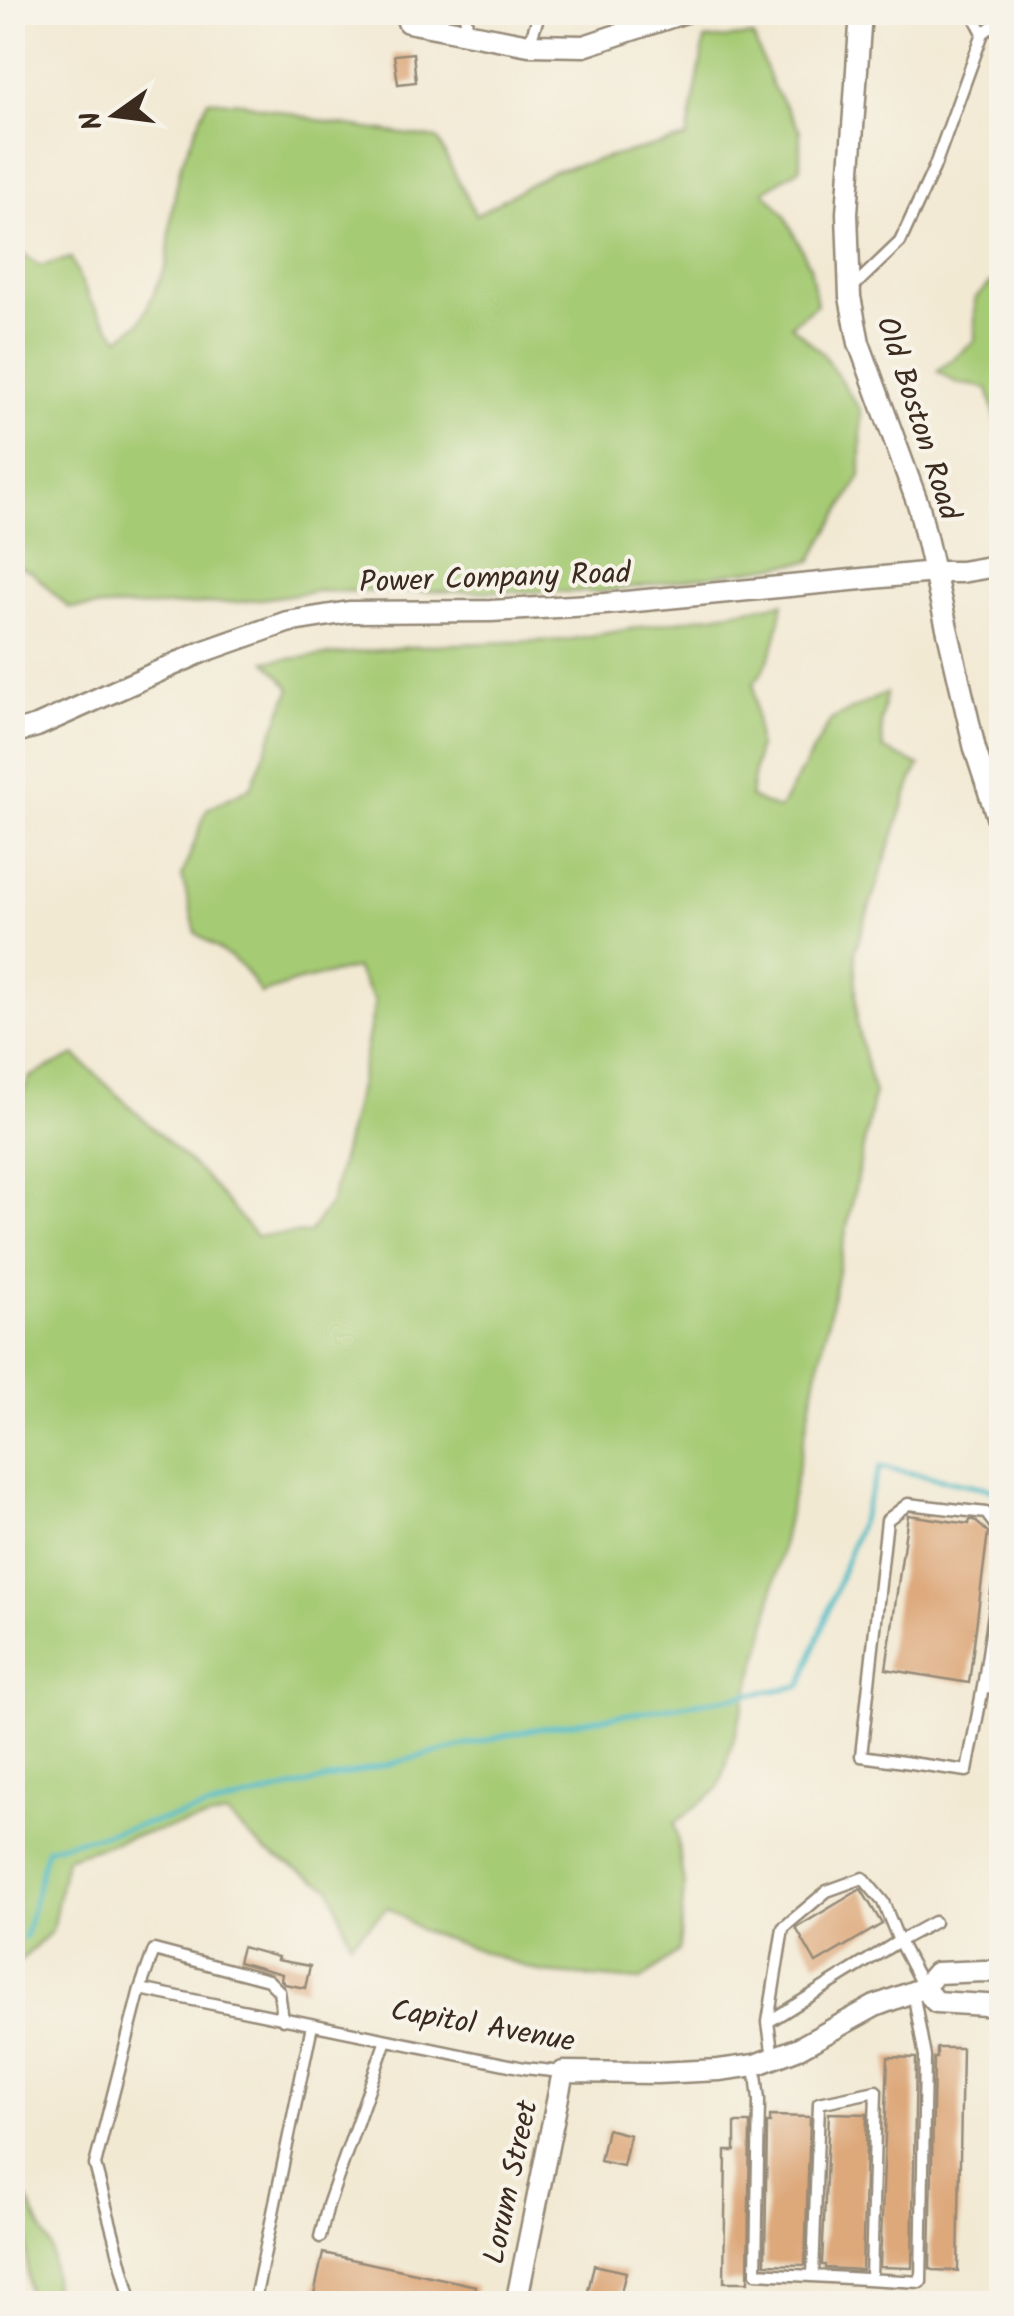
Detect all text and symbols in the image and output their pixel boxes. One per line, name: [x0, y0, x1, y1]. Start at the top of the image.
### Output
north arrow: [65, 65, 165, 165]
text: N: [69, 106, 117, 134]
street label: Old Boston Road: [862, 311, 973, 528]
street label: Power Company Road: [359, 550, 633, 608]
street label: Capitol Avenue: [387, 1987, 579, 2067]
street label: Lorum Street: [471, 2096, 553, 2269]

